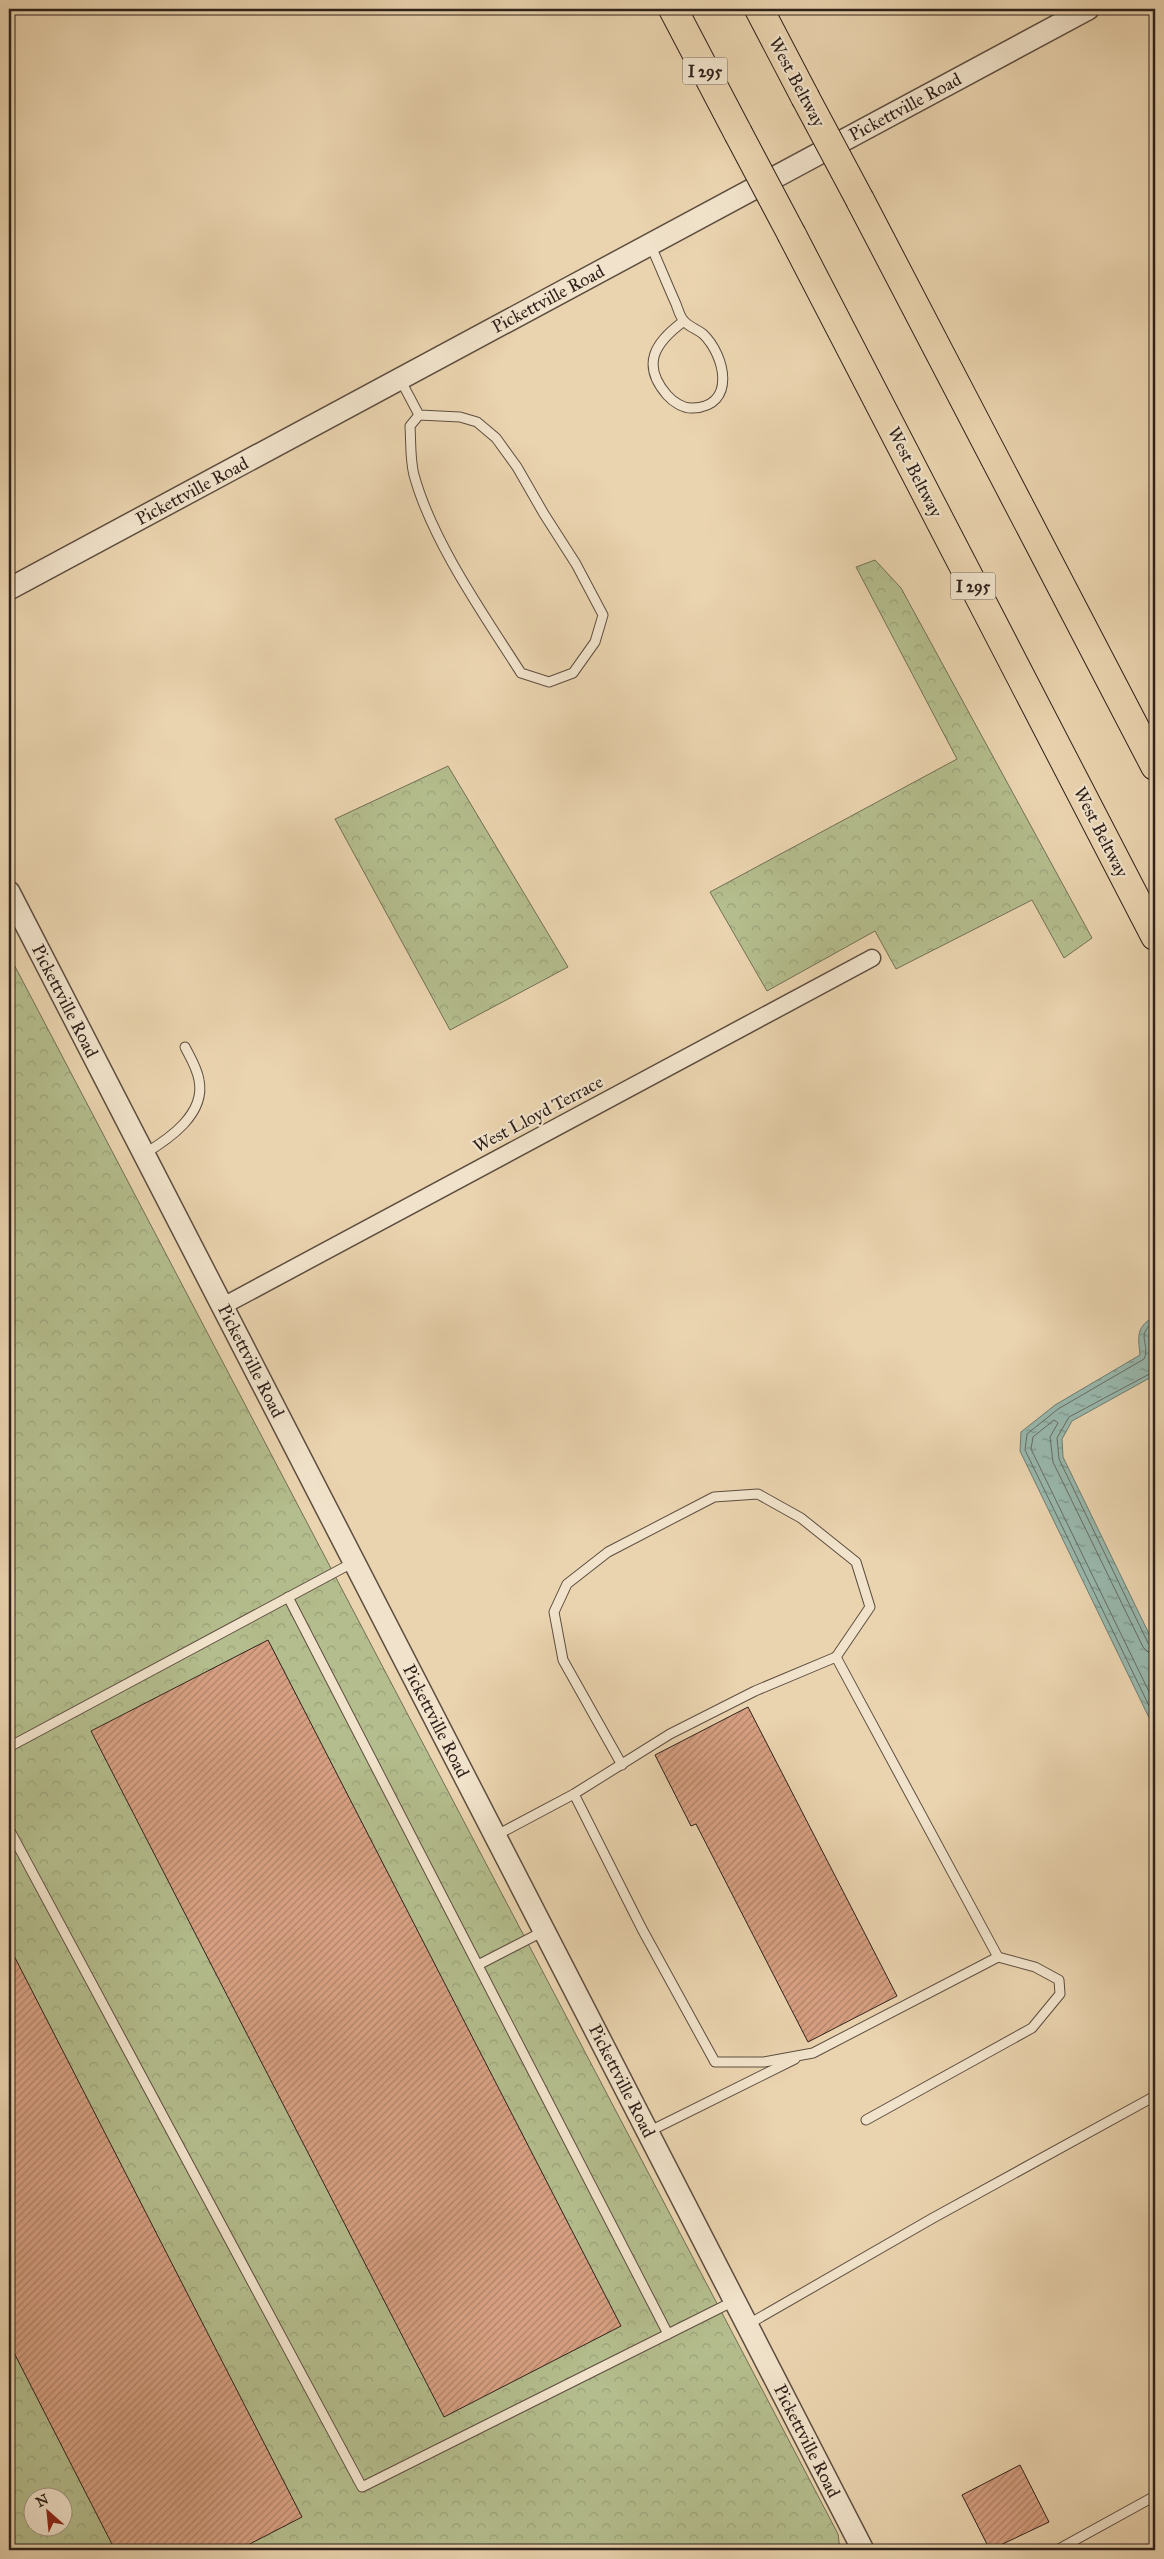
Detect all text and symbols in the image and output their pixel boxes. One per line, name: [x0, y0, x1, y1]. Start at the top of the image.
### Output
street label: West Beltway: [764, 33, 830, 131]
road number: I 295: [682, 58, 728, 84]
street label: Pickettville Road: [845, 68, 965, 146]
street label: Pickettville Road: [488, 260, 608, 338]
street label: West Beltway: [883, 423, 947, 522]
street label: Pickettville Road: [132, 452, 252, 530]
road number: I 295: [950, 572, 996, 600]
street label: West Beltway: [1069, 783, 1133, 882]
street label: Pickettville Road: [27, 941, 103, 1061]
street label: West Lloyd Terrace: [469, 1071, 607, 1157]
street label: Pickettville Road: [213, 1301, 289, 1421]
street label: Pickettville Road: [398, 1661, 474, 1781]
street label: Pickettville Road: [584, 2021, 660, 2141]
street label: Pickettville Road: [769, 2381, 845, 2501]
north arrow: [22, 2486, 72, 2536]
text: N: [33, 2491, 52, 2511]

